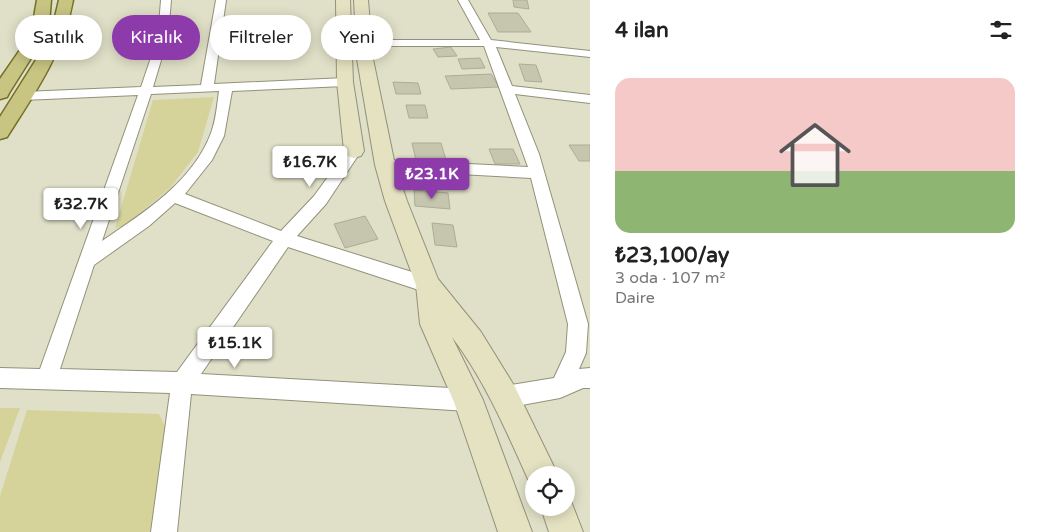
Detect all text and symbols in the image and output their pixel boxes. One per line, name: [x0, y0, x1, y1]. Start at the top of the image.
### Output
chip: Satılık: [15, 15, 102, 60]
chip: Kiralık: [112, 15, 200, 60]
chip: Filtreler: [210, 15, 311, 60]
chip: Yeni: [321, 15, 393, 60]
icon: filters: [987, 16, 1015, 44]
text: 4 ilan: [615, 18, 669, 43]
icon: home: [770, 110, 860, 200]
pin: ₺16.7K: [269, 146, 351, 188]
text: ₺16.7K: [283, 152, 337, 172]
pin: ₺23.1K: [391, 158, 473, 200]
text: ₺23.1K: [405, 164, 459, 184]
pin: ₺32.7K: [40, 188, 122, 230]
text: ₺32.7K: [54, 194, 108, 214]
text: ₺23,100/ay: [615, 243, 729, 268]
text: 3 oda · 107 m²: [615, 268, 725, 288]
text: Daire: [615, 288, 655, 308]
pin: ₺15.1K: [194, 326, 276, 369]
text: ₺15.1K: [208, 333, 262, 353]
map controls: [525, 466, 575, 516]
button: locate: [525, 466, 575, 516]

